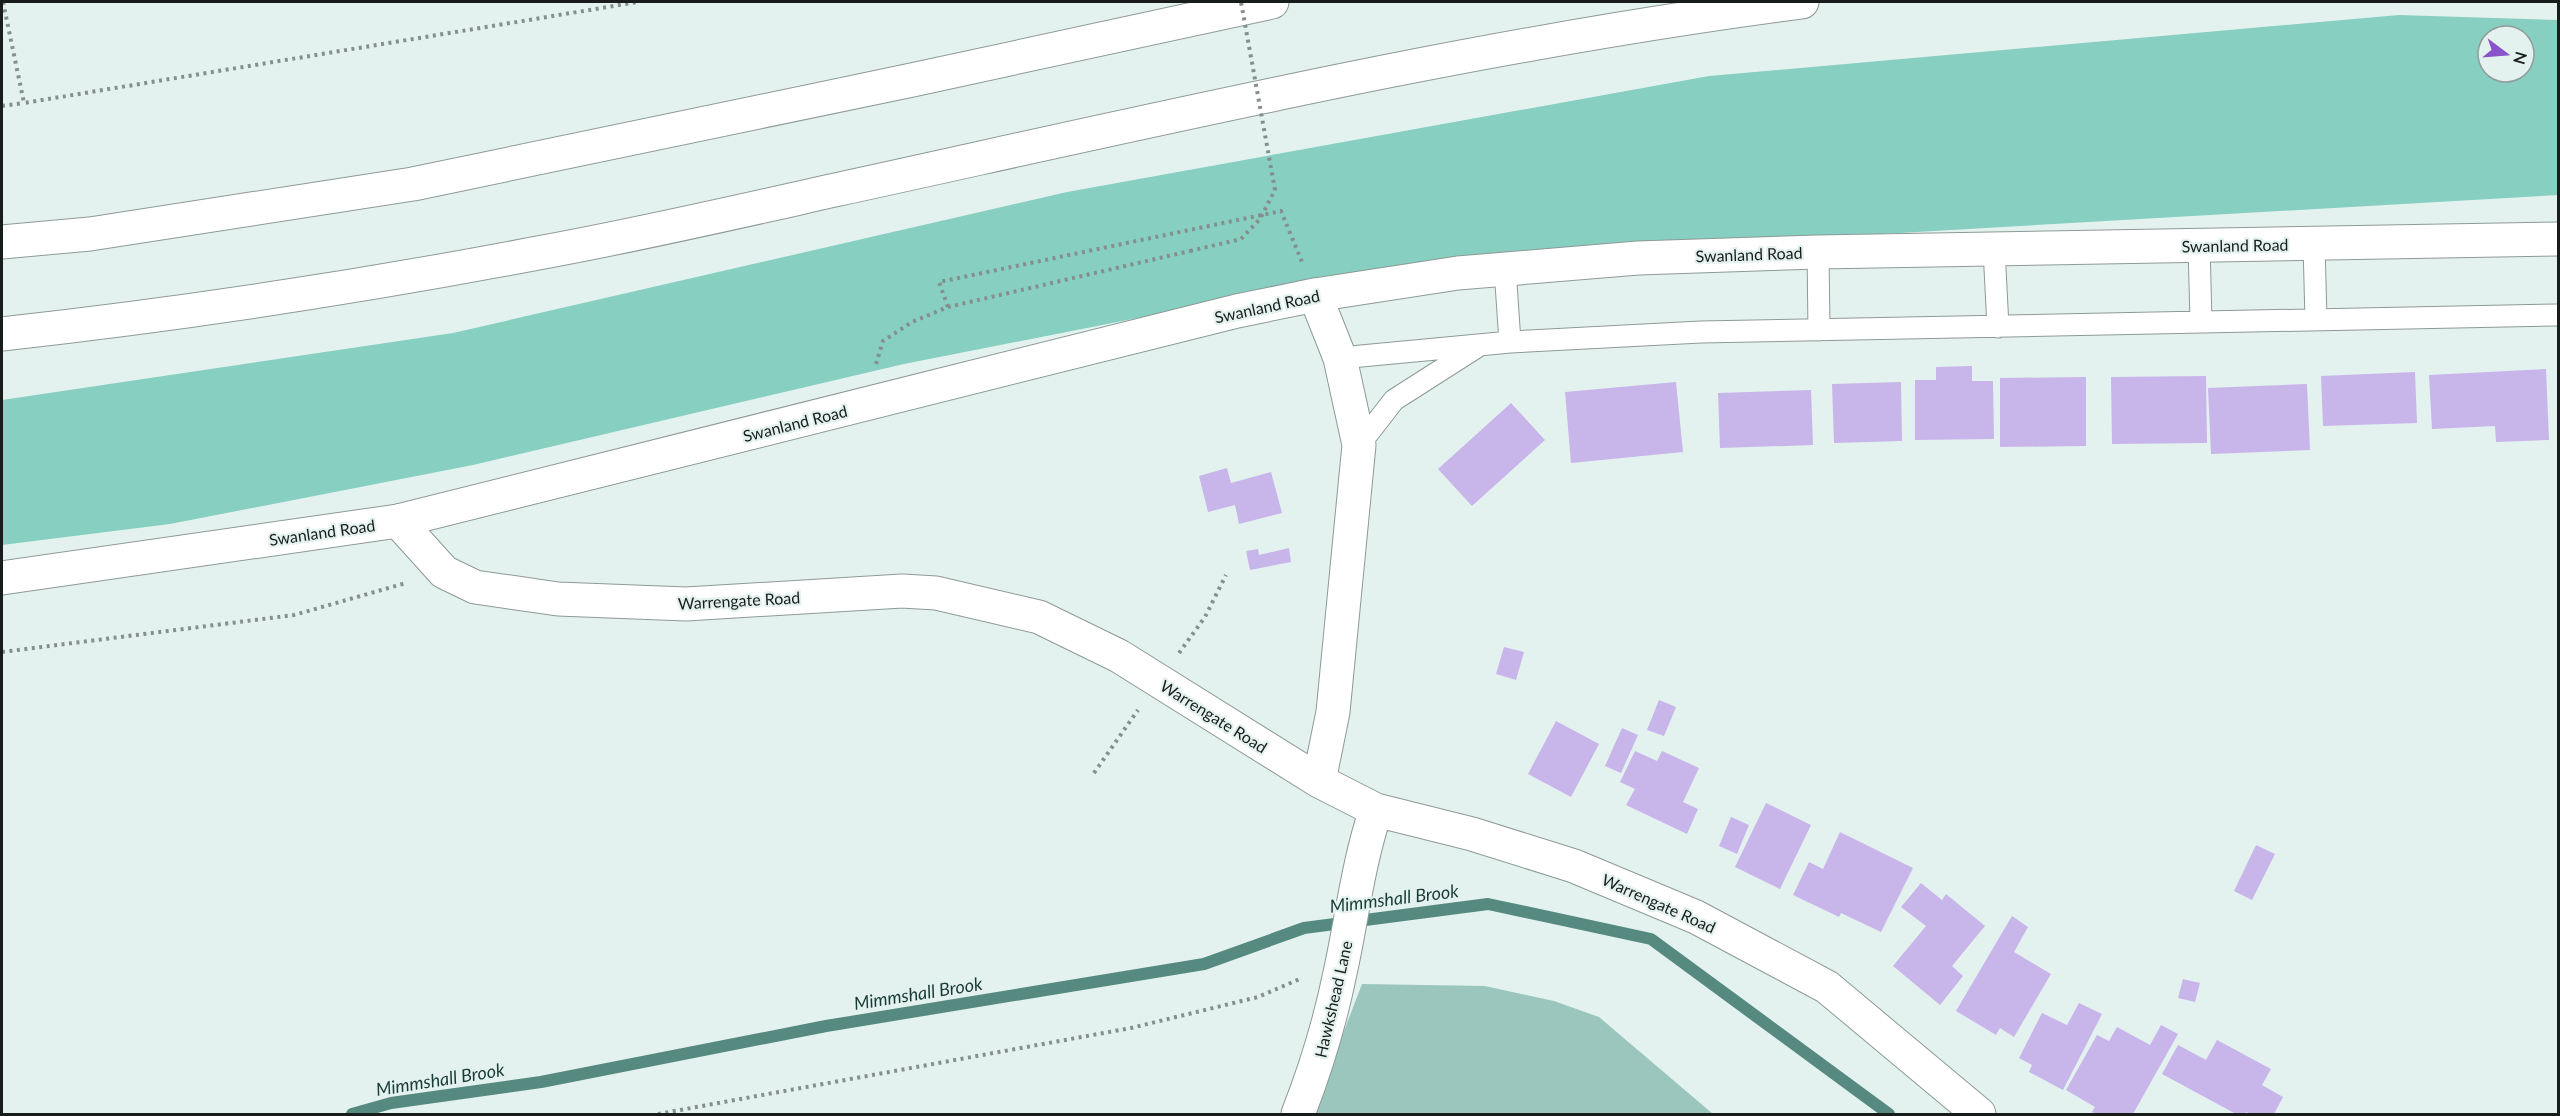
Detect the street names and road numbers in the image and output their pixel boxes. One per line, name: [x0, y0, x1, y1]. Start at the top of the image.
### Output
street label: Swanland Road: [2181, 235, 2289, 255]
street label: Swanland Road: [1695, 243, 1803, 265]
street label: Swanland Road: [1213, 286, 1321, 326]
street label: Swanland Road: [741, 401, 849, 445]
street label: Swanland Road: [268, 515, 376, 549]
street label: Warrengate Road: [677, 587, 801, 613]
street label: Warrengate Road: [1157, 676, 1271, 756]
street label: Warrengate Road: [1599, 869, 1719, 937]
street label: Hawkshead Lane: [1310, 939, 1356, 1059]

